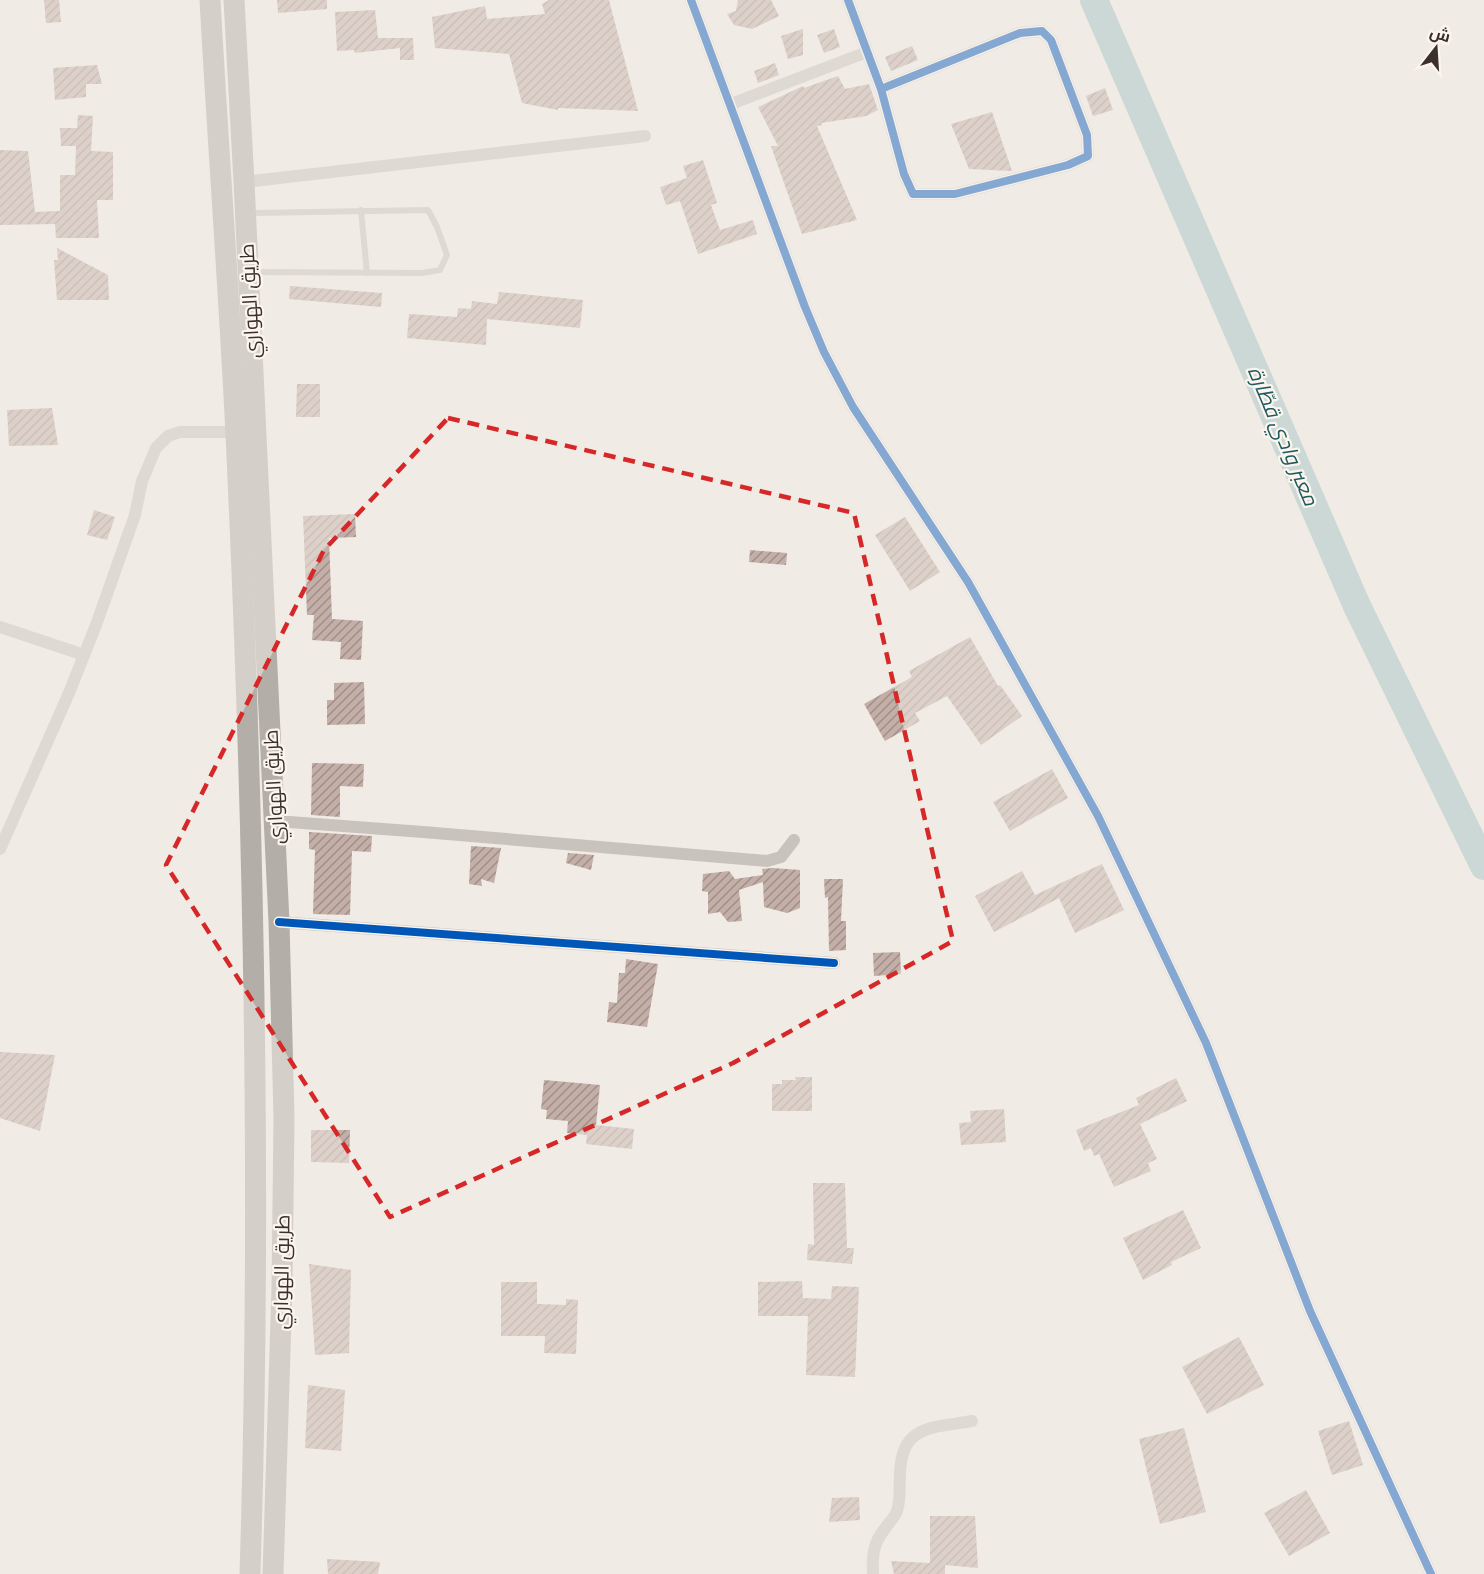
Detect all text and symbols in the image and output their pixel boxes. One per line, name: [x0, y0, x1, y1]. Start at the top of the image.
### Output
north arrow: [1406, 18, 1466, 78]
text: ش: [1427, 21, 1453, 48]
street label: طريق الهواري: [234, 243, 268, 359]
water label: معبر وادي قطّارة: [1238, 362, 1325, 512]
street label: طريق الهواري: [258, 729, 292, 845]
street label: طريق الهواري: [267, 1214, 299, 1330]

